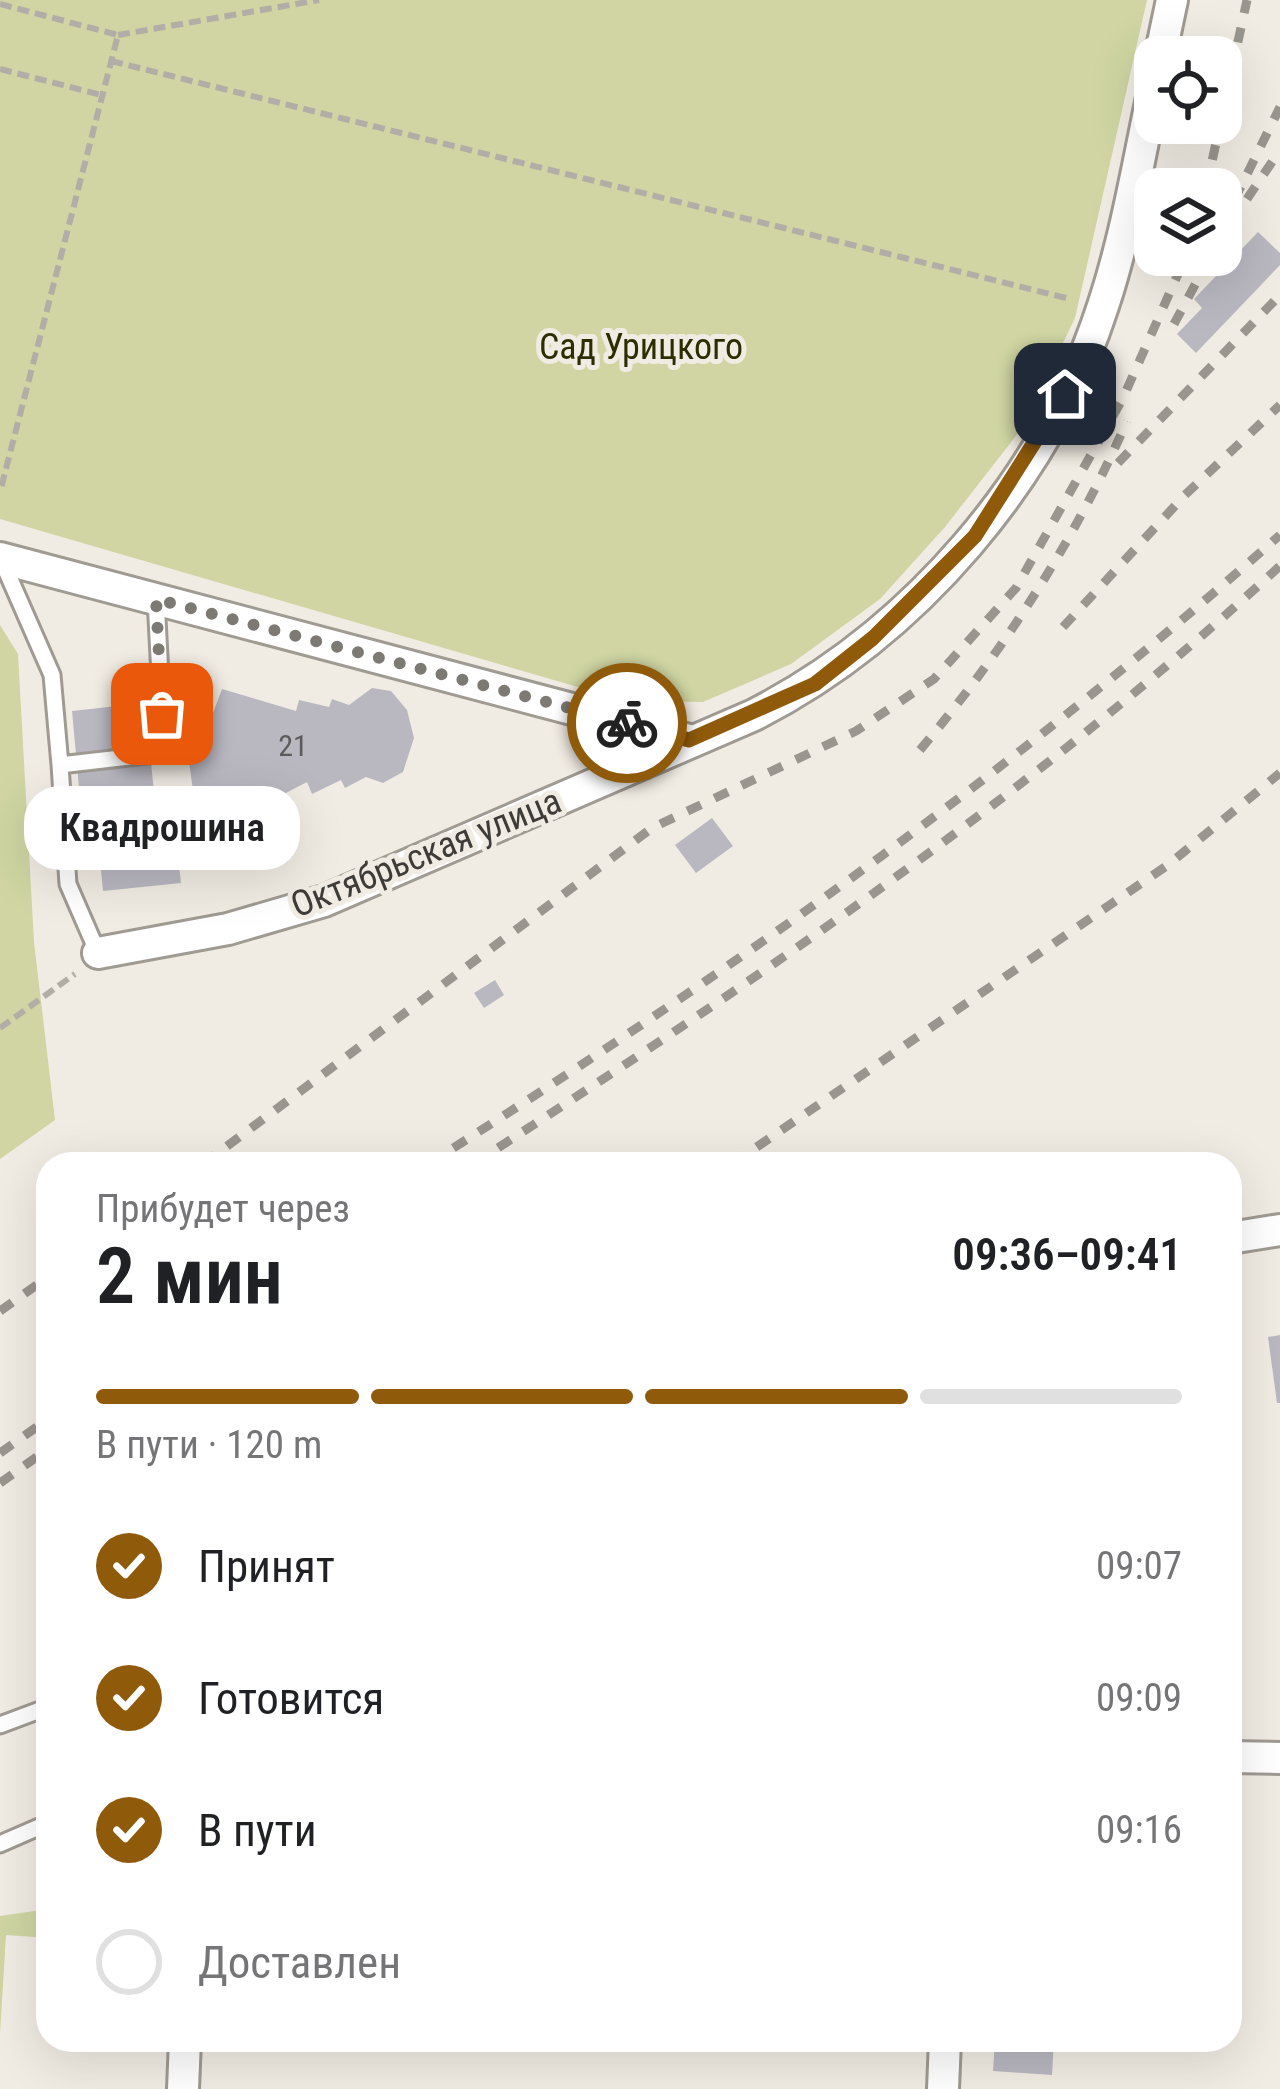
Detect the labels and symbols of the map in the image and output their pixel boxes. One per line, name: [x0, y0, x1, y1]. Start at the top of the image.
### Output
park label: Сад Урицкого: [539, 326, 743, 368]
pin: [1014, 343, 1116, 445]
pin: [111, 663, 213, 765]
courier: [567, 663, 687, 783]
house number: 21: [278, 728, 308, 763]
street label: Октябрьская улица: [285, 780, 567, 926]
callout: Квадрошина: [24, 786, 300, 870]

